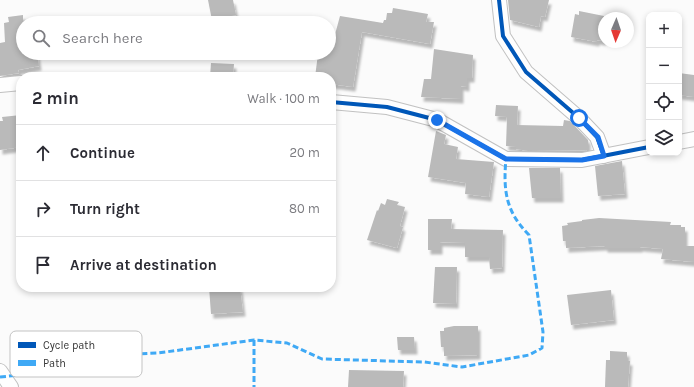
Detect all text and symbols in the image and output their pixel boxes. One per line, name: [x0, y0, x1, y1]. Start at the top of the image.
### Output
north arrow: [598, 12, 634, 48]
map controls: [646, 12, 682, 156]
button: +: [646, 12, 682, 48]
search box: [16, 16, 336, 60]
icon: search: [30, 27, 52, 49]
text: Search here: [62, 29, 143, 47]
button: −: [646, 48, 682, 84]
button: locate: [646, 84, 682, 120]
text: 2 min: [32, 88, 79, 108]
text: Walk · 100 m: [247, 91, 320, 106]
route start: [570, 109, 588, 127]
route end: [428, 111, 446, 129]
button: layers: [646, 120, 682, 156]
icon: ahead: [32, 142, 54, 164]
text: Continue: [70, 144, 135, 162]
text: 20 m: [290, 145, 320, 160]
icon: right: [32, 198, 54, 220]
text: Turn right: [70, 200, 140, 218]
text: 80 m: [289, 201, 320, 216]
icon: arrive: [32, 254, 54, 276]
text: Arrive at destination: [70, 256, 217, 274]
legend: [10, 331, 142, 377]
text: Cycle path: [43, 339, 95, 352]
text: Path: [43, 357, 66, 370]

